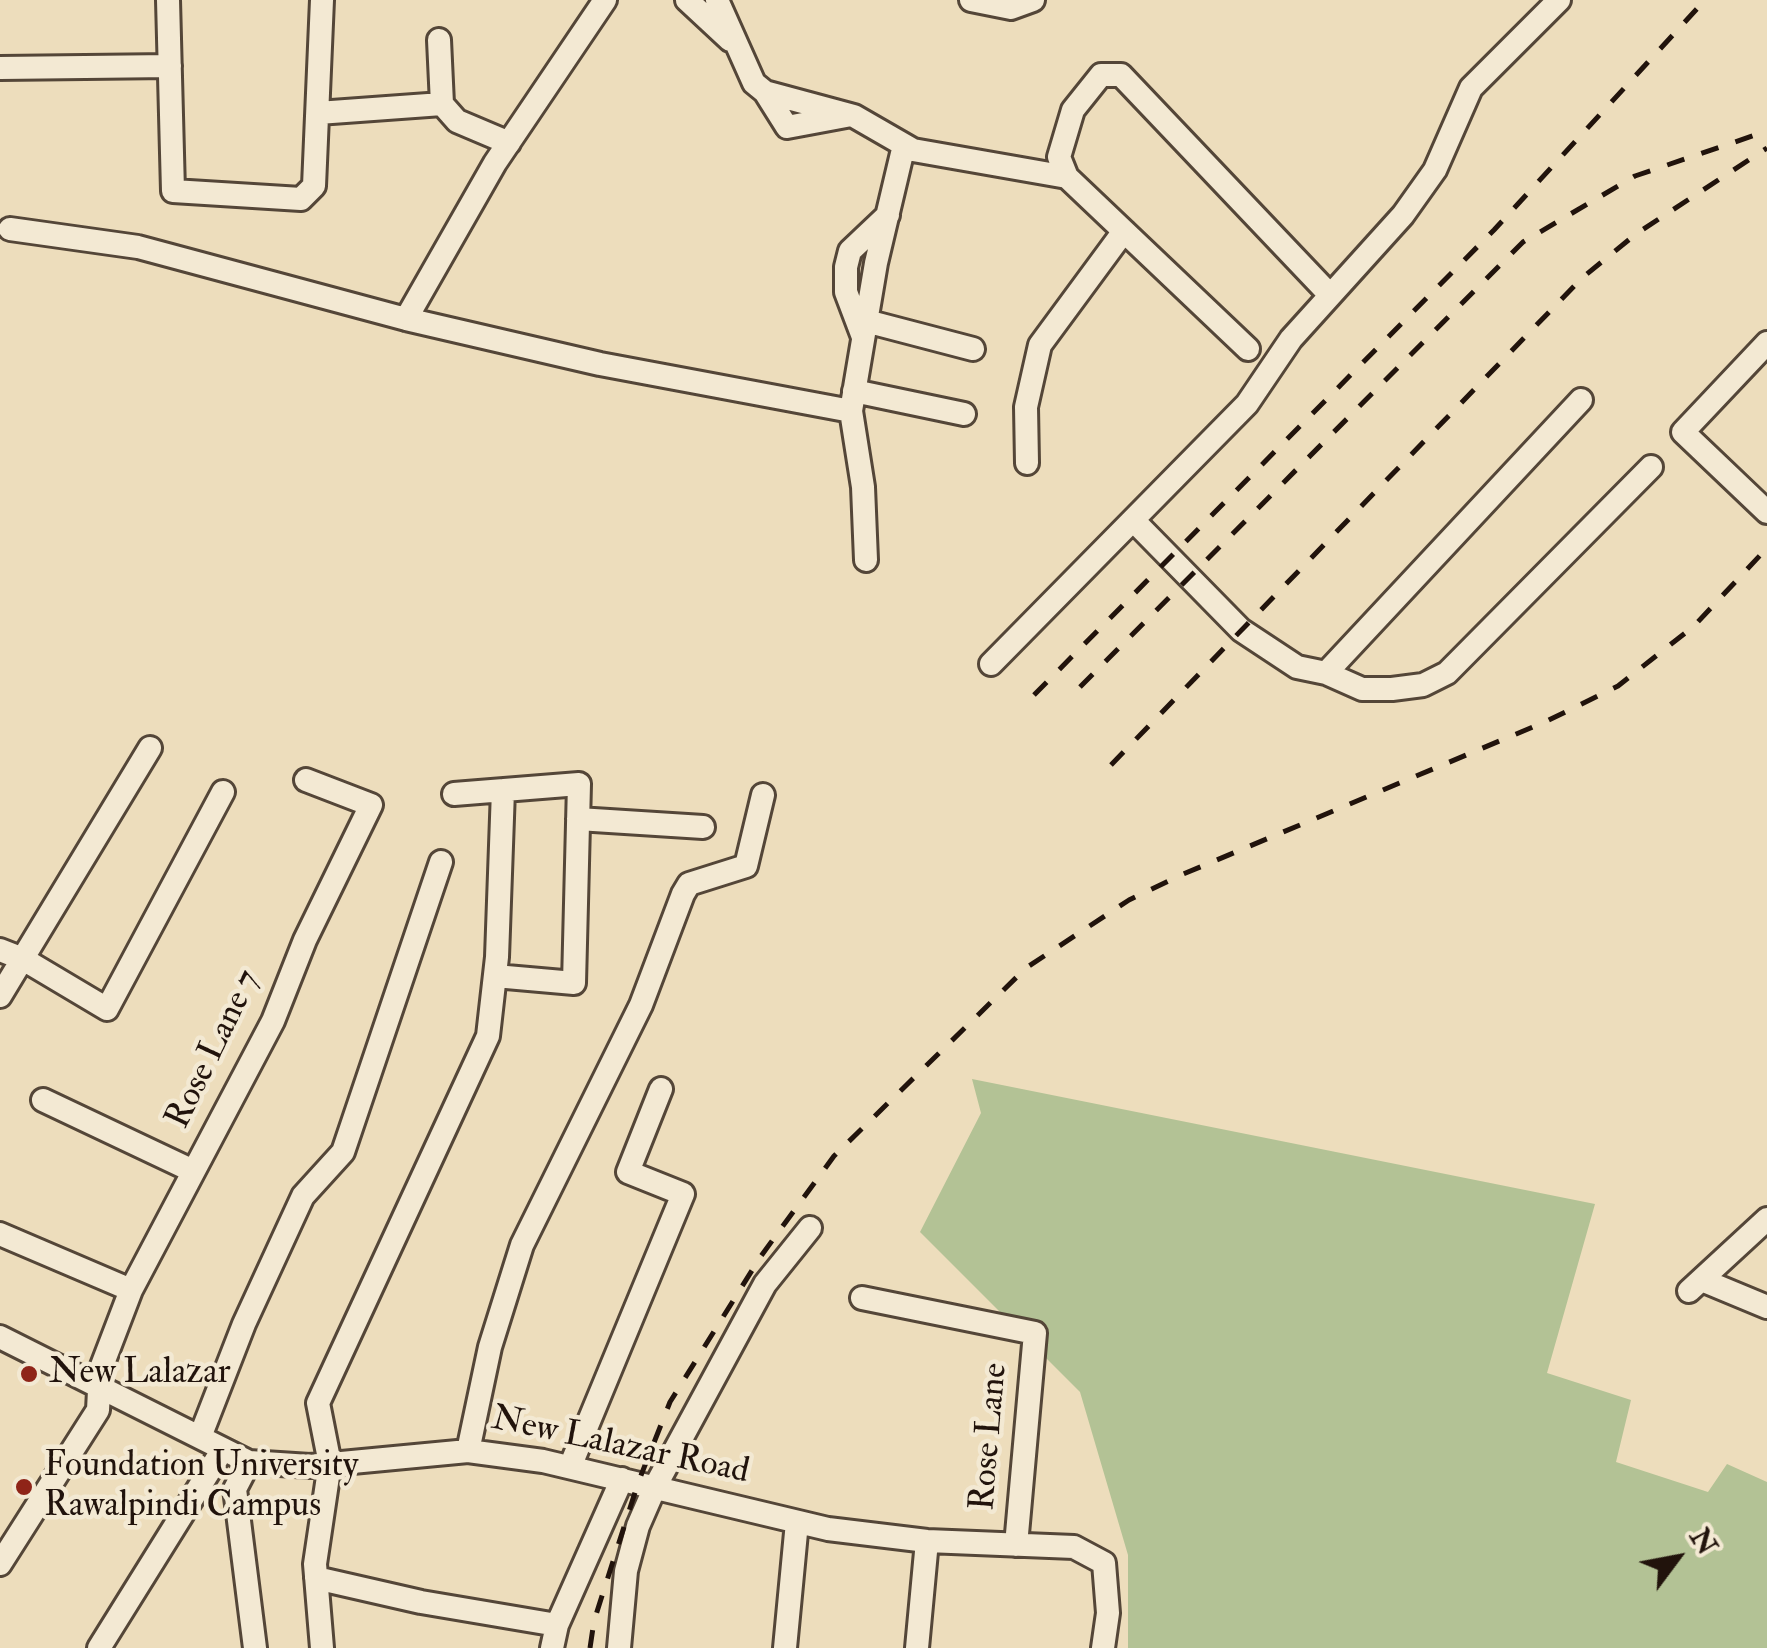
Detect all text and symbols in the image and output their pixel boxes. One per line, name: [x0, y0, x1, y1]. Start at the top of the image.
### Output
street label: Rose Lane 7: [159, 964, 271, 1136]
place label: New Lalazar: [49, 1353, 231, 1395]
street label: Rose Lane: [964, 1361, 1018, 1513]
marker: New Lalazar: [18, 1363, 40, 1385]
street label: New Lalazar Road: [487, 1399, 753, 1495]
place label: Foundation University Rawalpindi Campus: [44, 1446, 358, 1528]
marker: Foundation University Rawalpindi Campus: [13, 1476, 35, 1498]
north arrow: [1627, 1508, 1727, 1608]
text: N: [1681, 1522, 1724, 1562]

